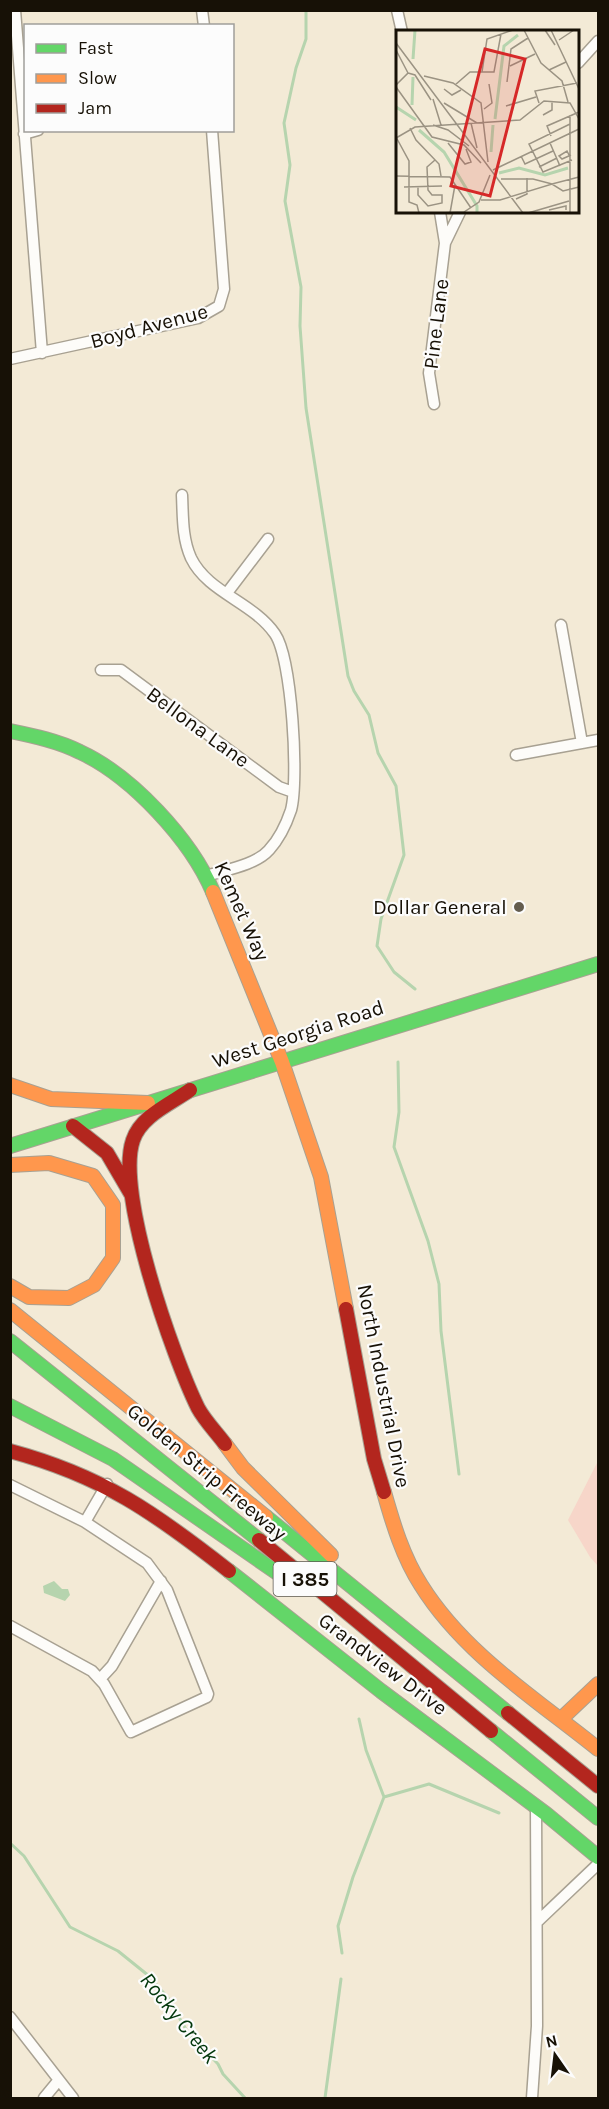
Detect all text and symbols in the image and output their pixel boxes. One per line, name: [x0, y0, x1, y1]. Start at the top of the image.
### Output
legend: [24, 24, 234, 132]
inset map: [396, 30, 579, 213]
text: Fast: [78, 37, 113, 59]
text: Slow: [78, 67, 117, 89]
text: Jam: [78, 97, 112, 119]
street label: Pine Lane: [419, 277, 453, 371]
street label: Boyd Avenue: [88, 299, 210, 353]
street label: Bellona Lane: [142, 682, 254, 772]
street label: Kemet Way: [209, 858, 275, 965]
place label: Dollar General: [373, 895, 507, 919]
marker: Dollar General: [512, 900, 526, 914]
street label: West Georgia Road: [209, 995, 387, 1073]
street label: North Industrial Drive: [352, 1282, 416, 1490]
street label: Golden Strip Freeway: [123, 1398, 292, 1546]
road number: I 385: [274, 1562, 336, 1596]
street label: Grandview Drive: [314, 1608, 452, 1720]
water label: Rocky Creek: [134, 1967, 224, 2069]
north arrow: [525, 2025, 585, 2085]
text: N: [544, 2030, 559, 2052]

